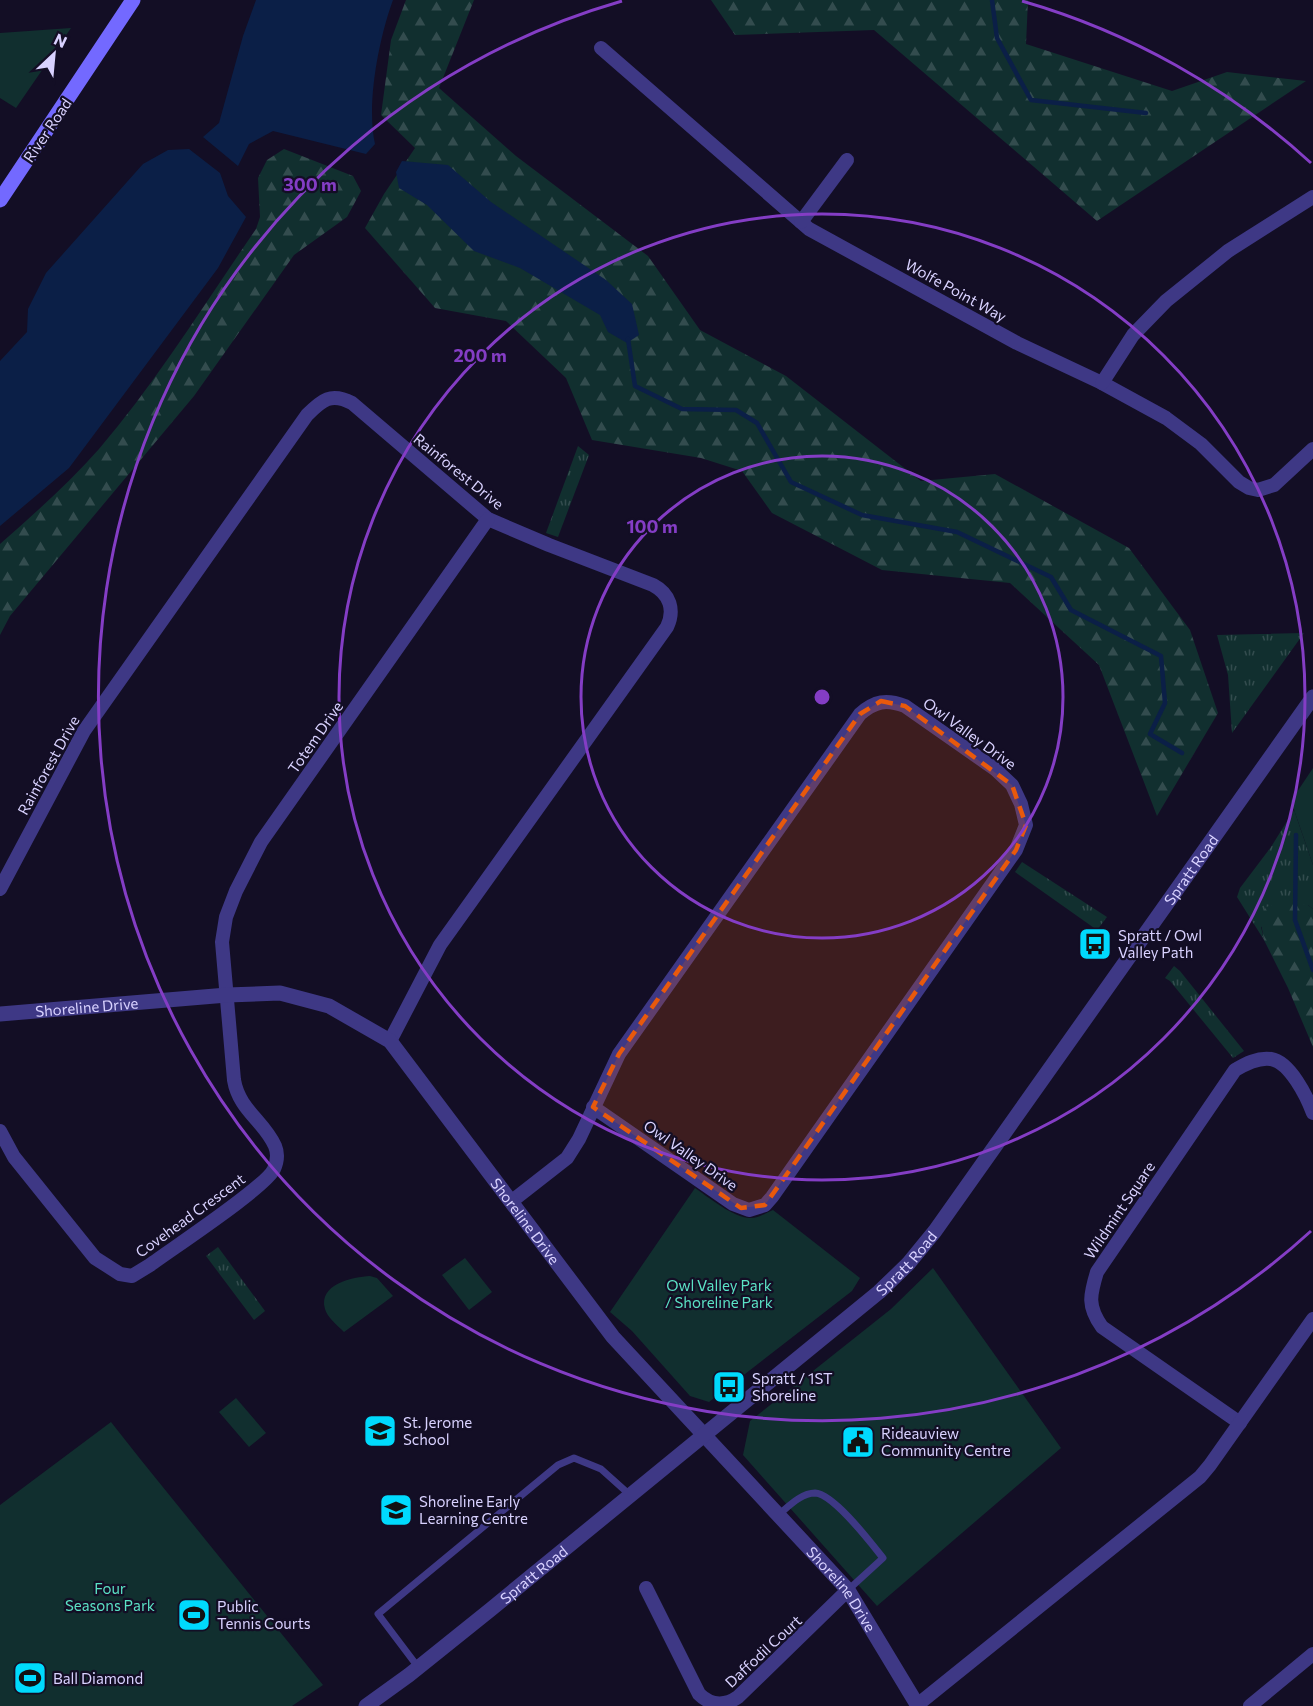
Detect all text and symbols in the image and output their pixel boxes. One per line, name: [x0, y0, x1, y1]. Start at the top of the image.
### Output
north arrow: [24, 24, 84, 84]
text: N: [51, 29, 70, 51]
street label: River Road: [19, 95, 75, 165]
text: 300 m: [283, 173, 337, 195]
street label: Wolfe Point Way: [902, 255, 1010, 325]
text: 200 m: [453, 344, 507, 366]
street label: Rainforest Drive: [410, 429, 508, 513]
text: 100 m: [626, 515, 678, 537]
centre of rings: [812, 687, 832, 707]
street label: Owl Valley Drive: [920, 693, 1020, 773]
street label: Totem Drive: [284, 698, 346, 776]
street label: Rainforest Drive: [13, 712, 83, 818]
street label: Spratt Road: [1160, 831, 1222, 908]
bus stop icon: Spratt / Owl Valley Path: [1077, 926, 1113, 962]
place label: Spratt / Owl Valley Path: [1118, 926, 1202, 961]
street label: Shoreline Drive: [34, 993, 139, 1020]
street label: Owl Valley Drive: [641, 1116, 741, 1194]
street label: Wildmint Square: [1080, 1158, 1158, 1262]
street label: Covehead Crescent: [132, 1169, 248, 1261]
street label: Shoreline Drive: [487, 1174, 564, 1268]
street label: Spratt Road: [872, 1227, 940, 1299]
park label: Owl Valley Park / Shoreline Park: [665, 1276, 773, 1311]
bus stop icon: Spratt / 1ST Shoreline: [711, 1369, 747, 1405]
place label: Spratt / 1ST Shoreline: [752, 1369, 833, 1404]
school or university icon: St. Jerome School: [362, 1413, 398, 1449]
place label: St. Jerome School: [403, 1413, 472, 1448]
public building icon: Rideauview Community Centre: [840, 1424, 876, 1460]
place label: Rideauview Community Centre: [881, 1424, 1011, 1459]
school or university icon: Shoreline Early Learning Centre: [378, 1492, 414, 1528]
place label: Shoreline Early Learning Centre: [419, 1492, 528, 1527]
street label: Spratt Road: [496, 1542, 571, 1607]
street label: Shoreline Drive: [803, 1543, 880, 1635]
park label: Four Seasons Park: [65, 1579, 155, 1614]
sports icon: Public Tennis Courts: [176, 1597, 212, 1633]
place label: Public Tennis Courts: [217, 1597, 311, 1632]
street label: Daffodil Court: [721, 1611, 805, 1691]
sports icon: Ball Diamond: [12, 1660, 48, 1696]
place label: Ball Diamond: [53, 1669, 143, 1687]

